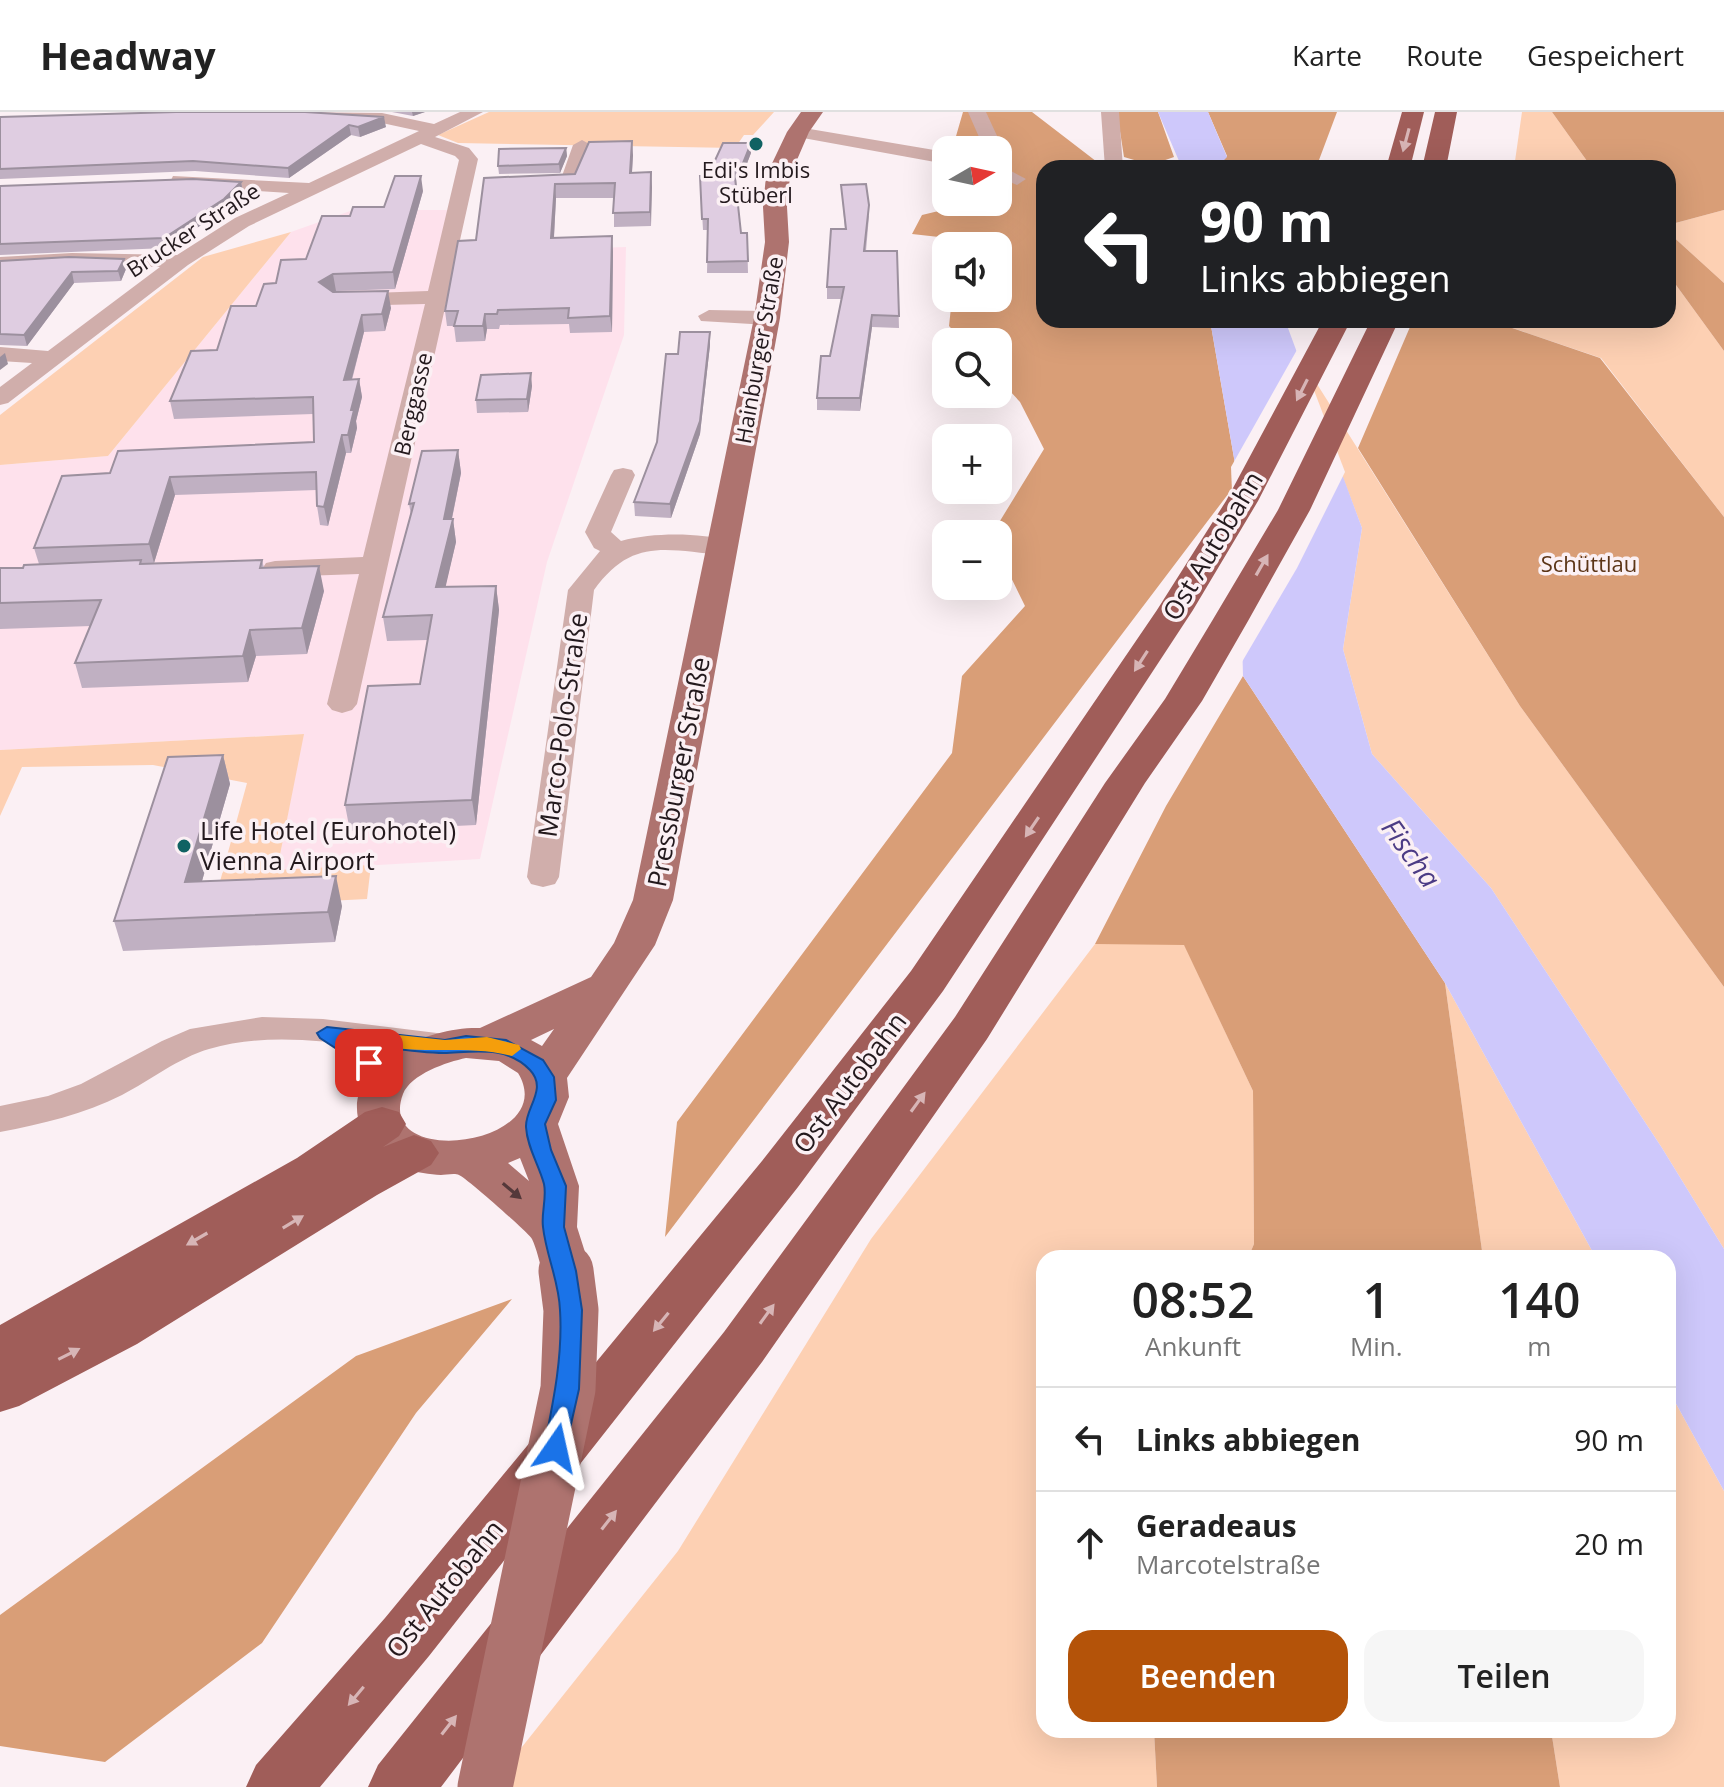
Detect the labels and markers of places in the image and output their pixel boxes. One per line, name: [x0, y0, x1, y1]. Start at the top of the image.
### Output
marker: Edi's Imbis Stüberl: [747, 135, 765, 153]
place label: Edi's Imbis Stüberl: [702, 154, 810, 209]
place label: Life Hotel (Eurohotel) Vienna Airport: [200, 812, 456, 878]
marker: Life Hotel (Eurohotel) Vienna Airport: [175, 837, 193, 855]
pin: [335, 1029, 403, 1097]

